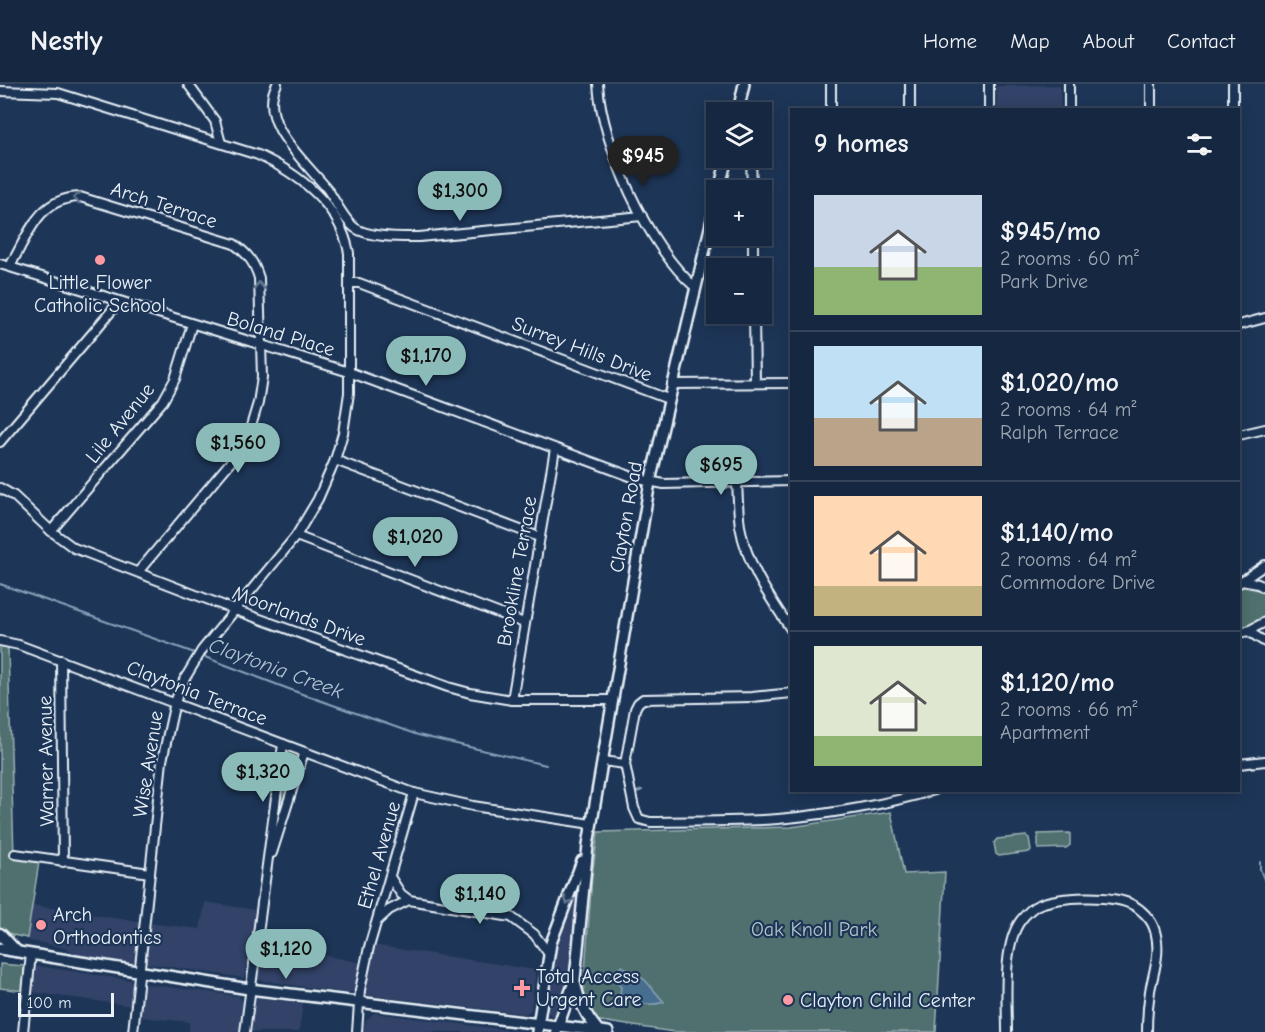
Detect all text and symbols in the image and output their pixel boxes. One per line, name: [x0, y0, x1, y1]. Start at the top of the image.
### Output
text: Nestly: [30, 25, 103, 57]
text: Home: [923, 29, 977, 53]
text: Map: [1010, 29, 1050, 53]
text: About: [1083, 29, 1134, 53]
text: Contact: [1167, 29, 1235, 53]
map controls: [706, 102, 772, 324]
button: layers: [706, 102, 772, 168]
icon: filters: [1183, 128, 1216, 161]
text: 9 homes: [814, 129, 909, 159]
pin: $945: [607, 136, 679, 187]
text: $945: [622, 144, 664, 167]
pin: $1,300: [411, 171, 509, 222]
street label: Arch Terrace: [108, 177, 220, 233]
text: $1,300: [432, 179, 488, 202]
button: +: [706, 180, 772, 246]
one-way arrow: [72, 192, 81, 204]
text: $945/mo: [1000, 217, 1101, 247]
icon: home: [862, 219, 934, 291]
text: 2 rooms · 60 m²: [1000, 247, 1139, 270]
marker: Little Flower Catholic School: [93, 253, 107, 267]
button: −: [706, 258, 772, 324]
text: Park Drive: [1000, 270, 1088, 293]
place label: Little Flower Catholic School: [34, 271, 166, 317]
one-way arrow: [252, 282, 265, 291]
street label: Boland Place: [224, 307, 338, 361]
street label: Surrey Hills Drive: [509, 312, 655, 386]
pin: $1,170: [377, 336, 475, 387]
text: $1,170: [400, 344, 452, 367]
text: $1,020/mo: [1000, 368, 1119, 398]
icon: home: [862, 370, 934, 442]
street label: Lile Avenue: [81, 378, 159, 468]
text: 2 rooms · 64 m²: [1000, 398, 1136, 421]
text: Ralph Terrace: [1000, 421, 1119, 444]
pin: $1,560: [189, 423, 287, 474]
text: $1,560: [210, 431, 266, 454]
pin: $695: [685, 445, 757, 496]
text: $695: [699, 453, 743, 476]
street label: Clayton Road: [605, 460, 647, 574]
street label: Brookline Terrace: [492, 494, 542, 648]
pin: $1,020: [366, 517, 464, 568]
text: $1,140/mo: [1000, 518, 1113, 548]
icon: home: [862, 520, 934, 592]
text: $1,020: [387, 525, 443, 548]
text: 2 rooms · 64 m²: [1000, 548, 1136, 571]
text: Commodore Drive: [1000, 571, 1155, 594]
street label: Moorlands Drive: [229, 581, 369, 651]
water label: Claytonia Creek: [206, 633, 347, 704]
street label: Claytonia Terrace: [124, 656, 270, 730]
text: $1,120/mo: [1000, 668, 1114, 698]
icon: home: [862, 670, 934, 742]
street label: Warner Avenue: [33, 695, 59, 827]
text: 2 rooms · 66 m²: [1000, 698, 1138, 721]
street label: Wise Avenue: [128, 709, 168, 819]
text: Apartment: [1000, 721, 1090, 744]
pin: $1,320: [214, 752, 312, 803]
text: $1,320: [236, 760, 290, 783]
street label: Ethel Avenue: [353, 799, 405, 911]
pin: $1,140: [431, 874, 529, 925]
text: $1,140: [454, 882, 506, 905]
one-way arrow: [563, 894, 575, 905]
place label: Arch Orthodontics: [53, 903, 161, 949]
marker: Arch Orthodontics: [34, 918, 48, 932]
park label: Oak Knoll Park: [751, 918, 877, 941]
pin: $1,120: [237, 929, 335, 980]
text: $1,120: [260, 937, 312, 960]
place label: Total Access Urgent Care: [536, 965, 641, 1011]
marker: Total Access Urgent Care: [513, 979, 531, 997]
place label: Clayton Child Center: [800, 989, 975, 1012]
scale bar: [18, 990, 114, 1018]
marker: Clayton Child Center: [781, 993, 795, 1007]
text: 100 m: [27, 994, 71, 1012]

